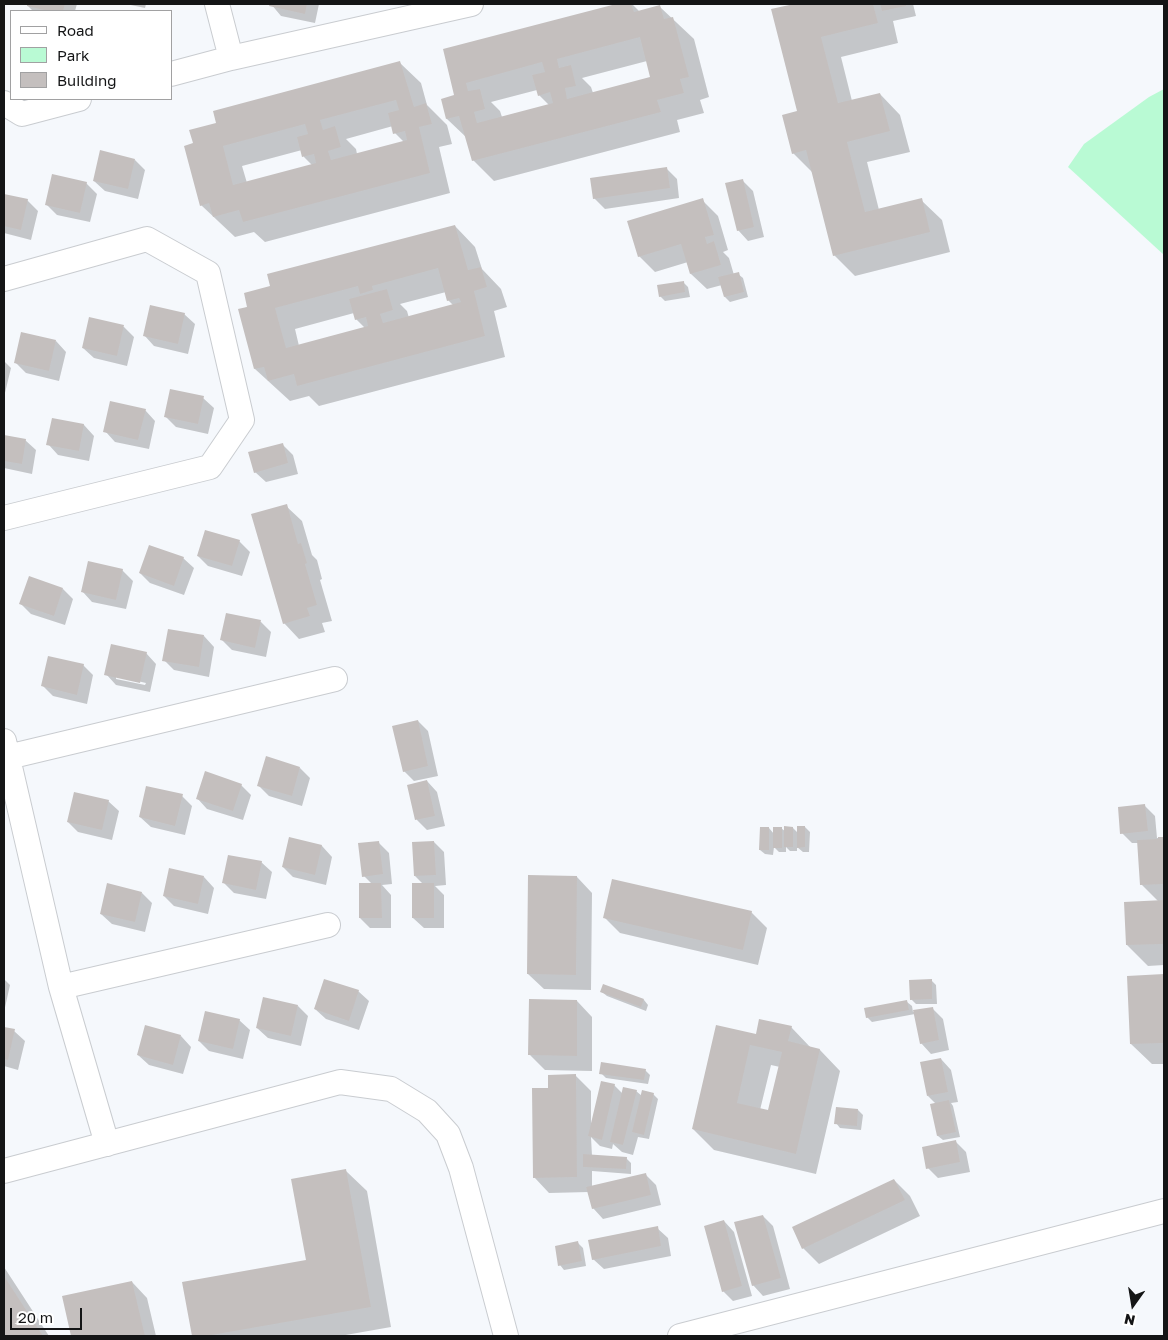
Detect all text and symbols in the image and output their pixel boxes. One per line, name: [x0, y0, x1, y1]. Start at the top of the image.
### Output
legend: [10, 10, 172, 100]
text: Road: [57, 21, 94, 39]
text: Park: [57, 46, 89, 64]
text: Building: [57, 71, 117, 89]
north arrow: [1108, 1280, 1158, 1330]
scale bar: [12, 1298, 85, 1330]
text: 20 m: [18, 1308, 53, 1326]
text: N: [1122, 1311, 1137, 1330]

